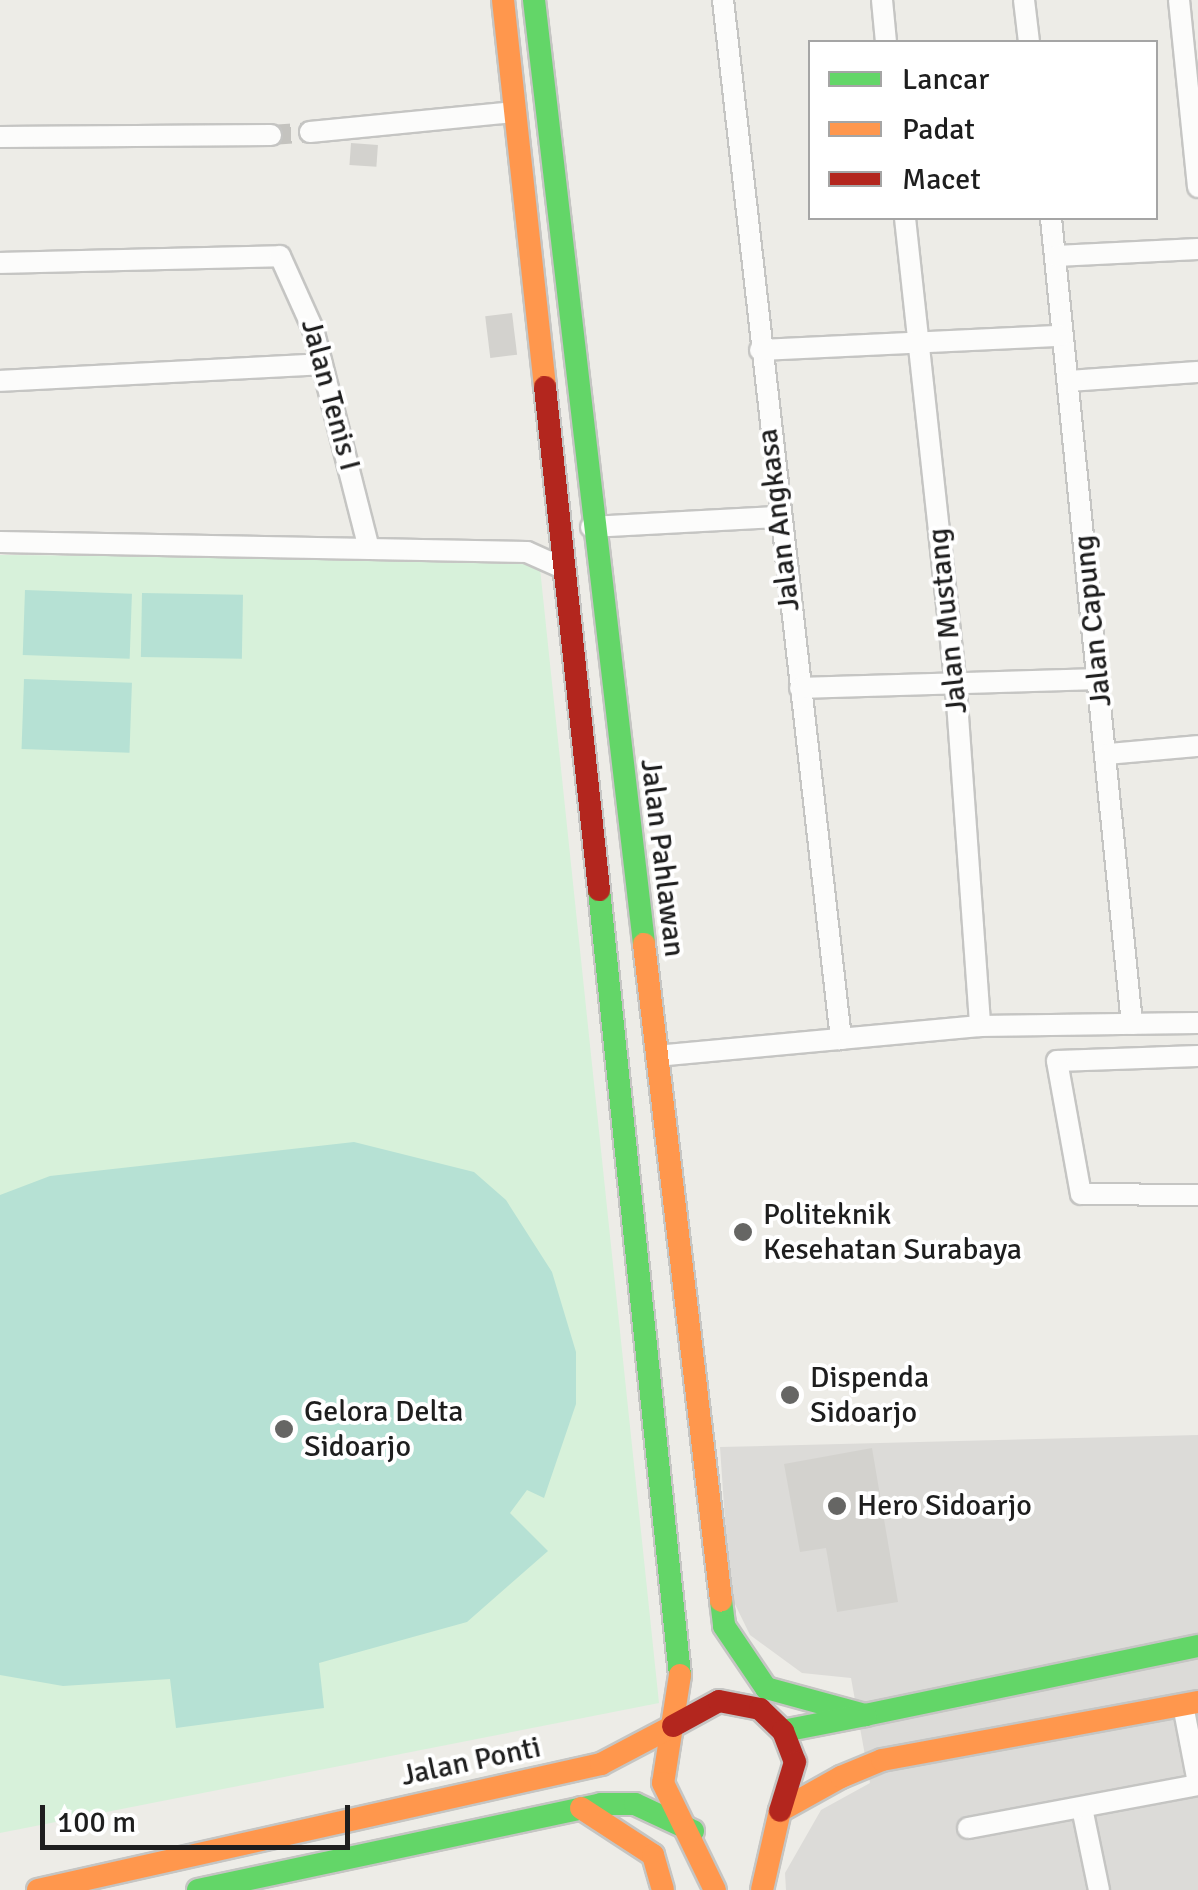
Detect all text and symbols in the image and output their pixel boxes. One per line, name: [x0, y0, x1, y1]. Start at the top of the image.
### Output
legend: [808, 40, 1158, 220]
text: Lancar: [902, 61, 989, 98]
text: Padat: [902, 111, 975, 148]
text: Macet: [902, 161, 981, 198]
street label: Jalan Tenis I: [293, 315, 367, 475]
street label: Jalan Angkasa: [750, 426, 808, 614]
street label: Jalan Mustang: [920, 526, 976, 716]
street label: Jalan Capung: [1066, 533, 1120, 709]
street label: Jalan Pahlawan: [632, 757, 692, 959]
place label: Politeknik Kesehatan Surabaya: [763, 1197, 1022, 1268]
marker: Politeknik Kesehatan Surabaya: [732, 1221, 754, 1243]
place label: Dispenda Sidoarjo: [810, 1360, 929, 1430]
marker: Dispenda Sidoarjo: [779, 1384, 801, 1406]
place label: Gelora Delta Sidoarjo: [304, 1394, 464, 1464]
marker: Gelora Delta Sidoarjo: [273, 1418, 295, 1440]
place label: Hero Sidoarjo: [857, 1488, 1032, 1524]
marker: Hero Sidoarjo: [826, 1495, 848, 1517]
street label: Jalan Ponti: [398, 1730, 544, 1794]
scale bar: [45, 1785, 355, 1847]
text: 100 m: [57, 1804, 136, 1841]

